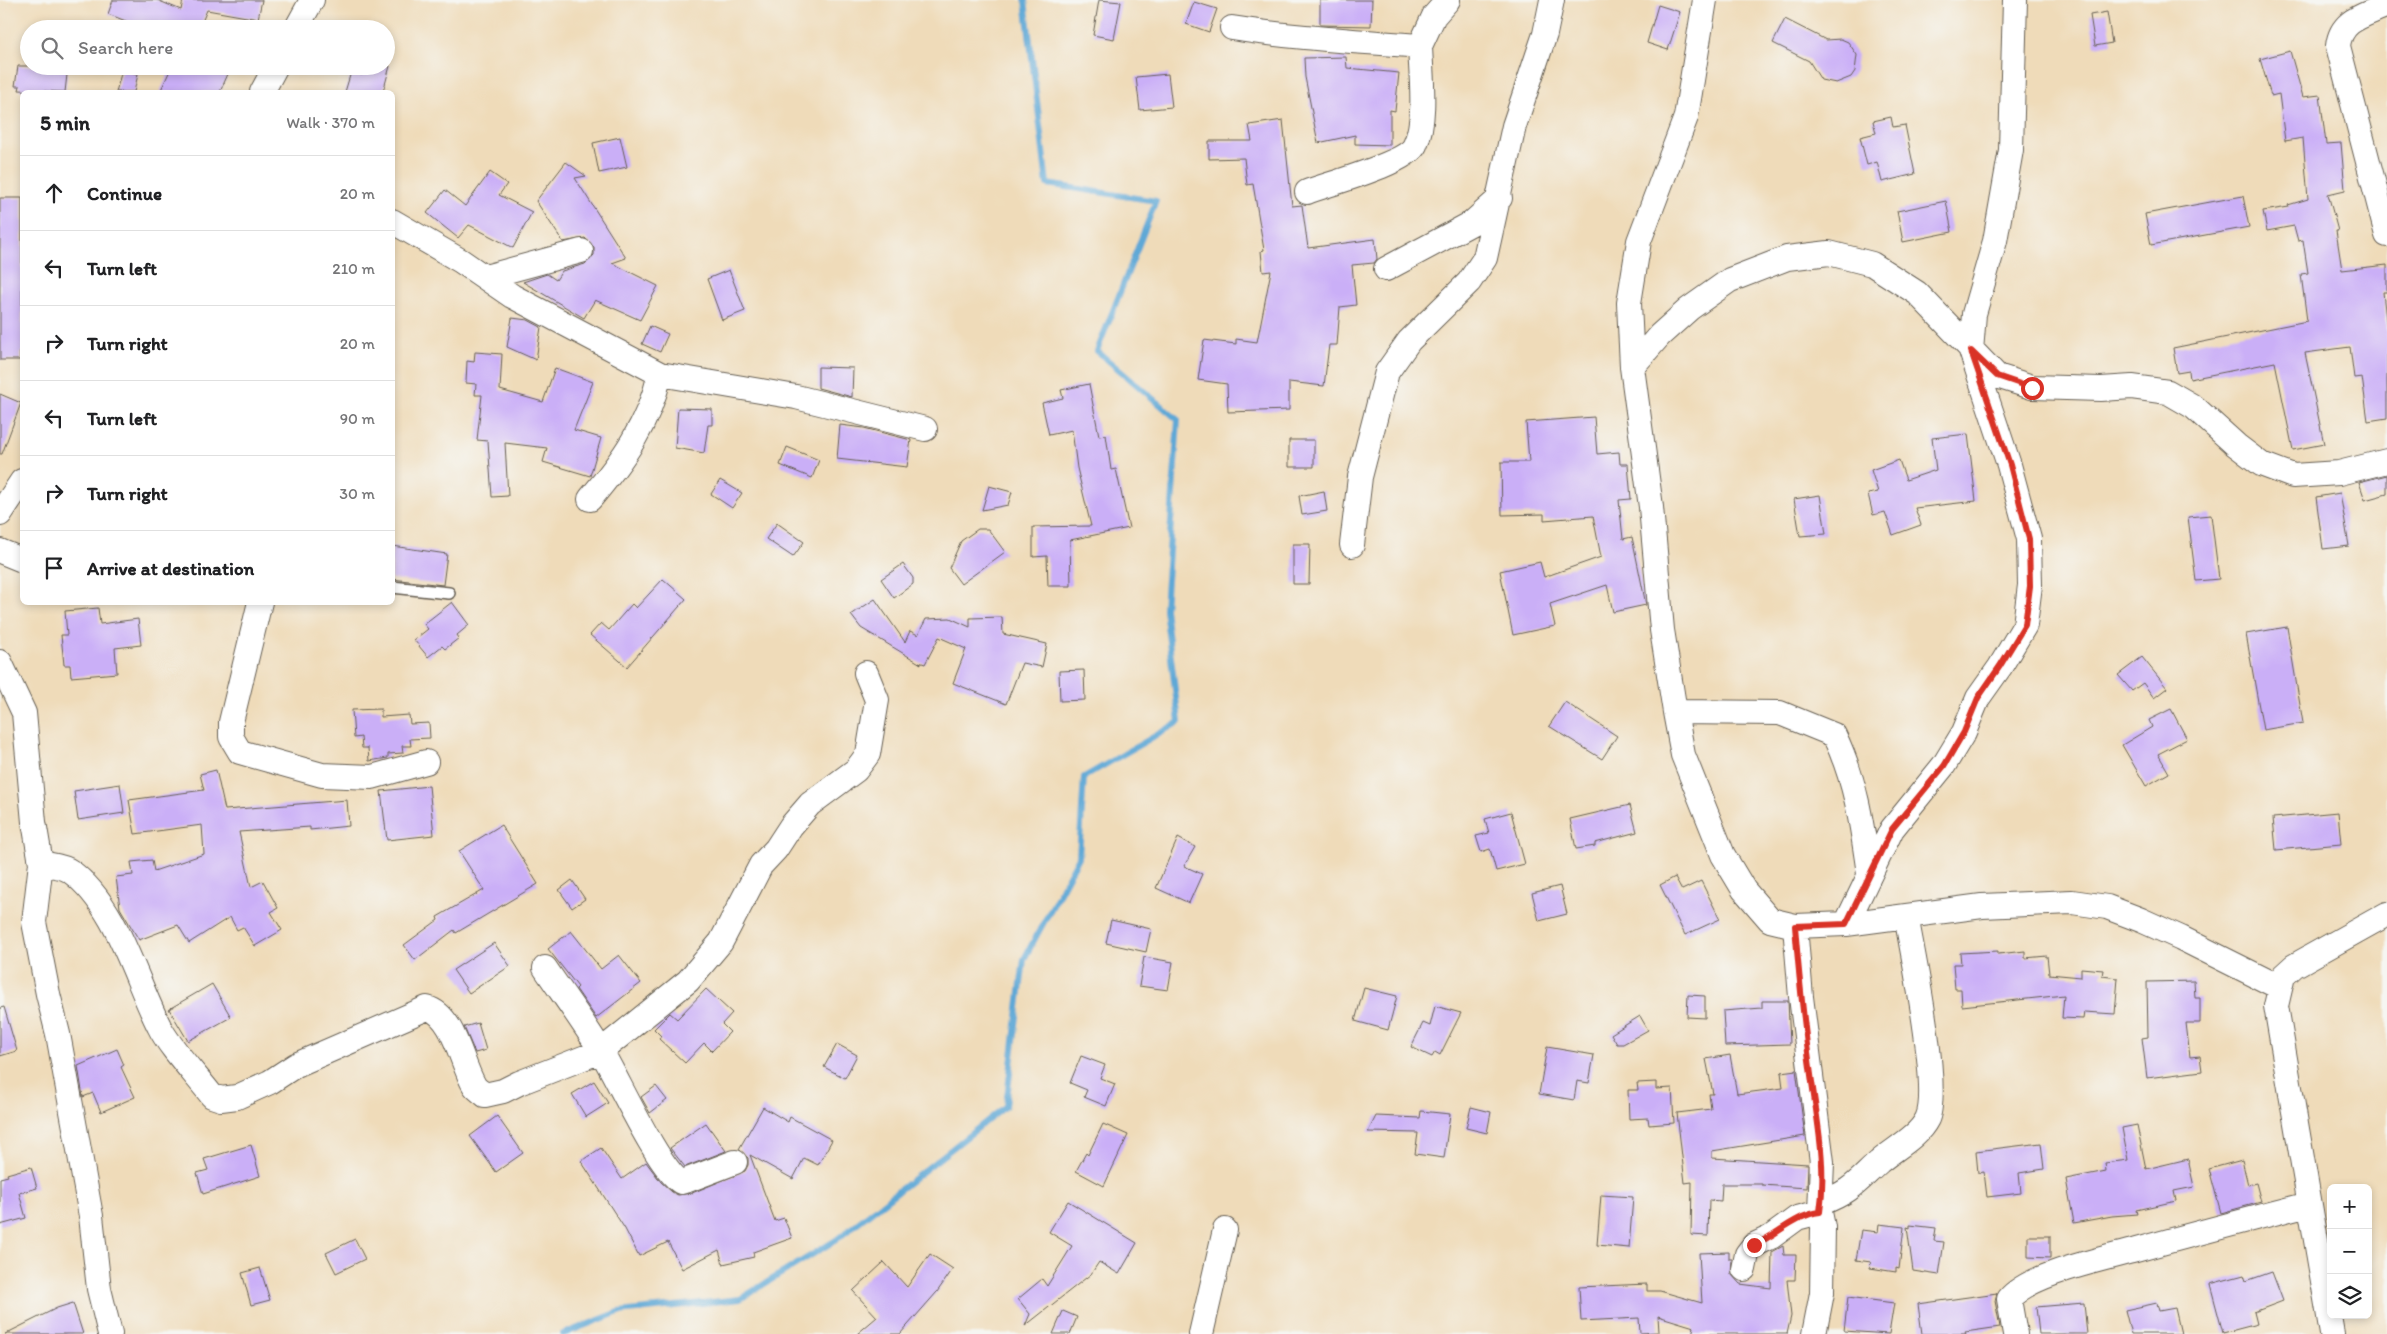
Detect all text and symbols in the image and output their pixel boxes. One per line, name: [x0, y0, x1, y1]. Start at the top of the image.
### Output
search box: [20, 20, 395, 75]
icon: search: [38, 34, 66, 62]
text: Search here: [78, 36, 173, 59]
text: 5 min: [40, 110, 90, 135]
text: Walk · 370 m: [286, 113, 375, 132]
icon: ahead: [40, 179, 68, 207]
text: Continue: [87, 182, 162, 205]
text: 20 m: [340, 184, 375, 203]
icon: left: [40, 254, 68, 282]
text: Turn left: [87, 257, 157, 280]
text: 210 m: [332, 259, 375, 278]
icon: right: [40, 329, 68, 357]
text: Turn right: [87, 332, 168, 355]
text: 20 m: [340, 334, 375, 353]
route start: [2021, 377, 2044, 400]
icon: left: [40, 404, 68, 432]
text: Turn left: [87, 407, 157, 430]
text: 90 m: [340, 409, 375, 428]
icon: right: [40, 479, 68, 507]
text: Turn right: [87, 482, 168, 505]
text: 30 m: [339, 484, 375, 503]
icon: arrive: [40, 554, 68, 582]
text: Arrive at destination: [87, 557, 254, 580]
map controls: [2327, 1184, 2372, 1319]
button: +: [2327, 1184, 2372, 1229]
button: −: [2327, 1229, 2372, 1274]
route end: [1743, 1234, 1766, 1257]
button: layers: [2327, 1274, 2372, 1319]

